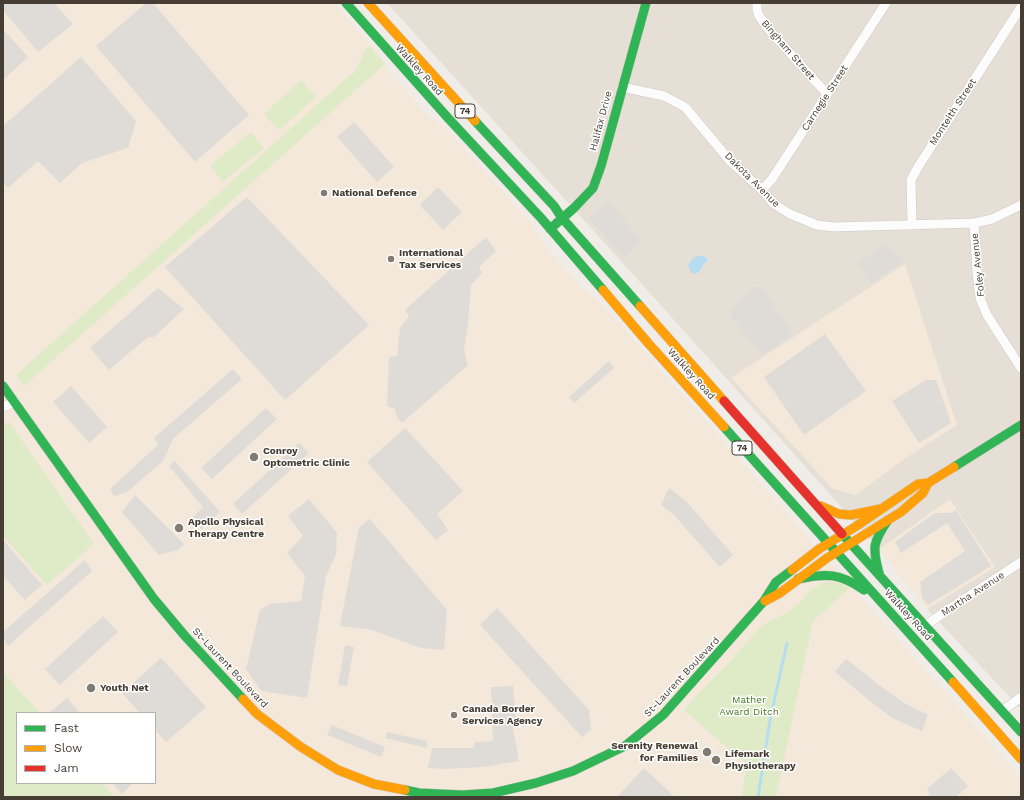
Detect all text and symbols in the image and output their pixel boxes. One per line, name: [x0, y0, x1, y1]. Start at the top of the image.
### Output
street label: Bingham Street: [759, 18, 817, 82]
street label: Walkley Road: [393, 42, 445, 98]
street label: Carnegie Street: [799, 63, 851, 133]
street label: Monteith Street: [927, 76, 979, 148]
street label: Halifax Drive: [587, 90, 615, 152]
road number: 74: [455, 104, 475, 118]
street label: Dakota Avenue: [722, 150, 782, 210]
place label: National Defence: [332, 187, 417, 199]
marker: National Defence: [319, 188, 329, 198]
street label: Foley Avenue: [969, 233, 987, 297]
place label: International Tax Services: [399, 247, 463, 270]
marker: International Tax Services: [386, 254, 396, 264]
street label: Walkley Road: [665, 346, 717, 402]
road number: 74: [732, 441, 752, 455]
place label: Conroy Optometric Clinic: [263, 445, 350, 468]
marker: Conroy Optometric Clinic: [248, 451, 260, 463]
place label: Apollo Physical Therapy Centre: [188, 516, 264, 540]
marker: Apollo Physical Therapy Centre: [173, 522, 185, 534]
street label: Martha Avenue: [939, 569, 1007, 619]
street label: Walkley Road: [882, 587, 934, 643]
street label: St-Laurent Boulevard: [190, 625, 270, 711]
street label: St-Laurent Boulevard: [642, 634, 722, 720]
marker: Youth Net: [85, 682, 97, 694]
place label: Youth Net: [100, 682, 149, 694]
park label: Mather Award Ditch: [719, 694, 779, 718]
place label: Canada Border Services Agency: [462, 703, 542, 726]
marker: Canada Border Services Agency: [449, 710, 459, 720]
legend: [16, 712, 156, 784]
text: Fast: [54, 721, 79, 735]
place label: Serenity Renewal for Families: [611, 740, 698, 764]
text: Slow: [54, 741, 82, 755]
marker: Serenity Renewal for Families: [701, 746, 713, 758]
place label: Lifemark Physiotherapy: [725, 748, 796, 772]
marker: Lifemark Physiotherapy: [710, 754, 722, 766]
text: Jam: [54, 761, 79, 775]

